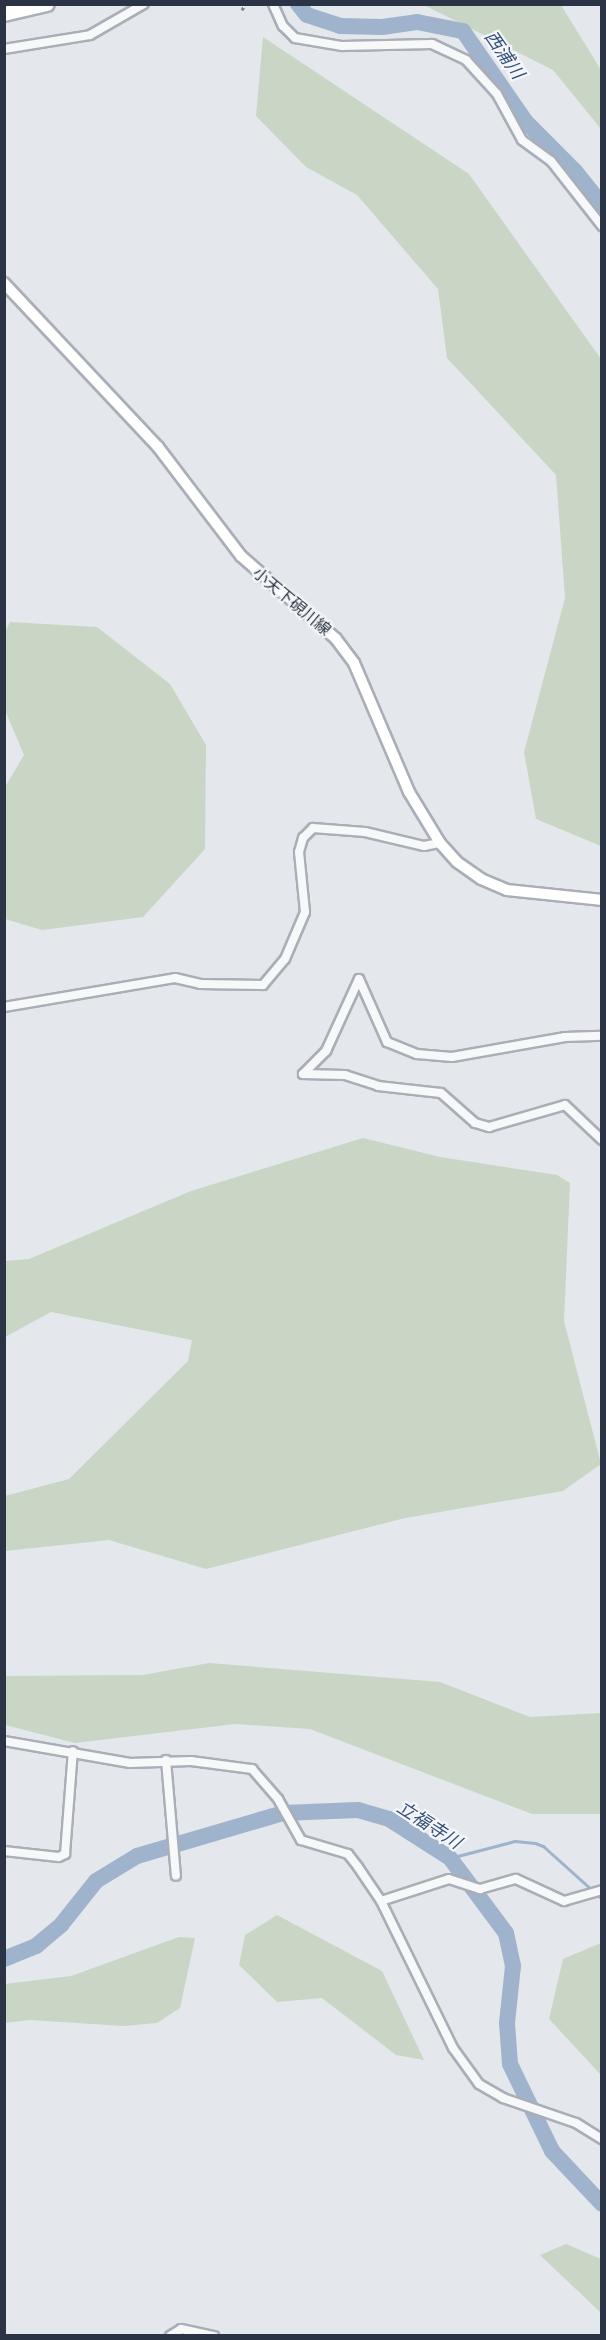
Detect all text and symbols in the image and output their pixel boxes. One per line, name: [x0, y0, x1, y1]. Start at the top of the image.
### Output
water label: 西浦川: [480, 27, 528, 83]
street label: 小天下硯川線: [249, 563, 335, 639]
water label: 立福寺川: [393, 1796, 465, 1854]

